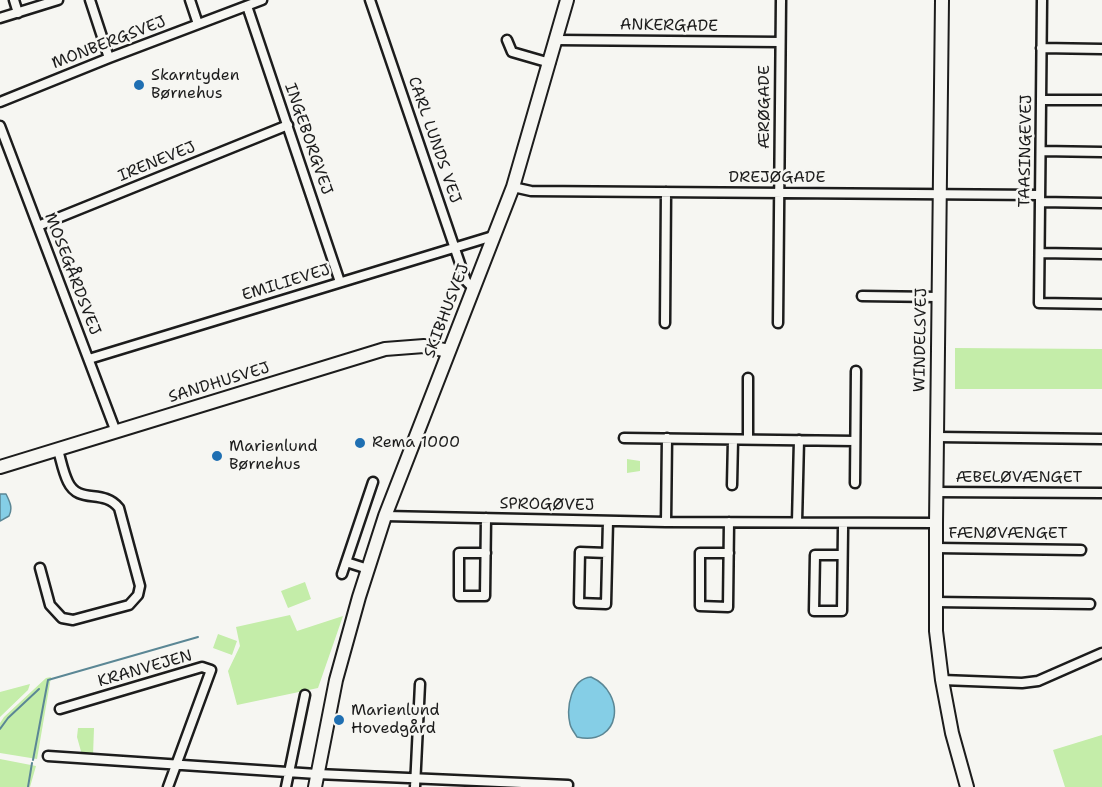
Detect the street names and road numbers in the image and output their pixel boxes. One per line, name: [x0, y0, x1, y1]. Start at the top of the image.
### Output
street label: MONBERGSVEJ: [49, 12, 169, 74]
street label: ANKERGADE: [620, 16, 718, 36]
street label: ÆRØGADE: [755, 65, 775, 149]
street label: CARL LUNDS VEJ: [403, 74, 465, 206]
street label: INGEBORGVEJ: [280, 81, 336, 197]
street label: TAASINGEVEJ: [1015, 94, 1037, 208]
street label: IRENEVEJ: [116, 138, 198, 186]
street label: DREJØGADE: [728, 168, 826, 188]
street label: MOSEGÅRDSVEJ: [40, 210, 104, 338]
street label: EMILIEVEJ: [240, 260, 332, 306]
street label: SKIBHUSVEJ: [420, 261, 474, 361]
street label: WINDELSVEJ: [910, 288, 932, 392]
street label: SANDHUSVEJ: [166, 359, 272, 407]
street label: ÆBELØVÆNGET: [956, 468, 1082, 488]
street label: SPROGØVEJ: [499, 495, 595, 515]
street label: FÆNØVÆNGET: [948, 524, 1068, 544]
street label: KRANVEJEN: [96, 646, 194, 692]

